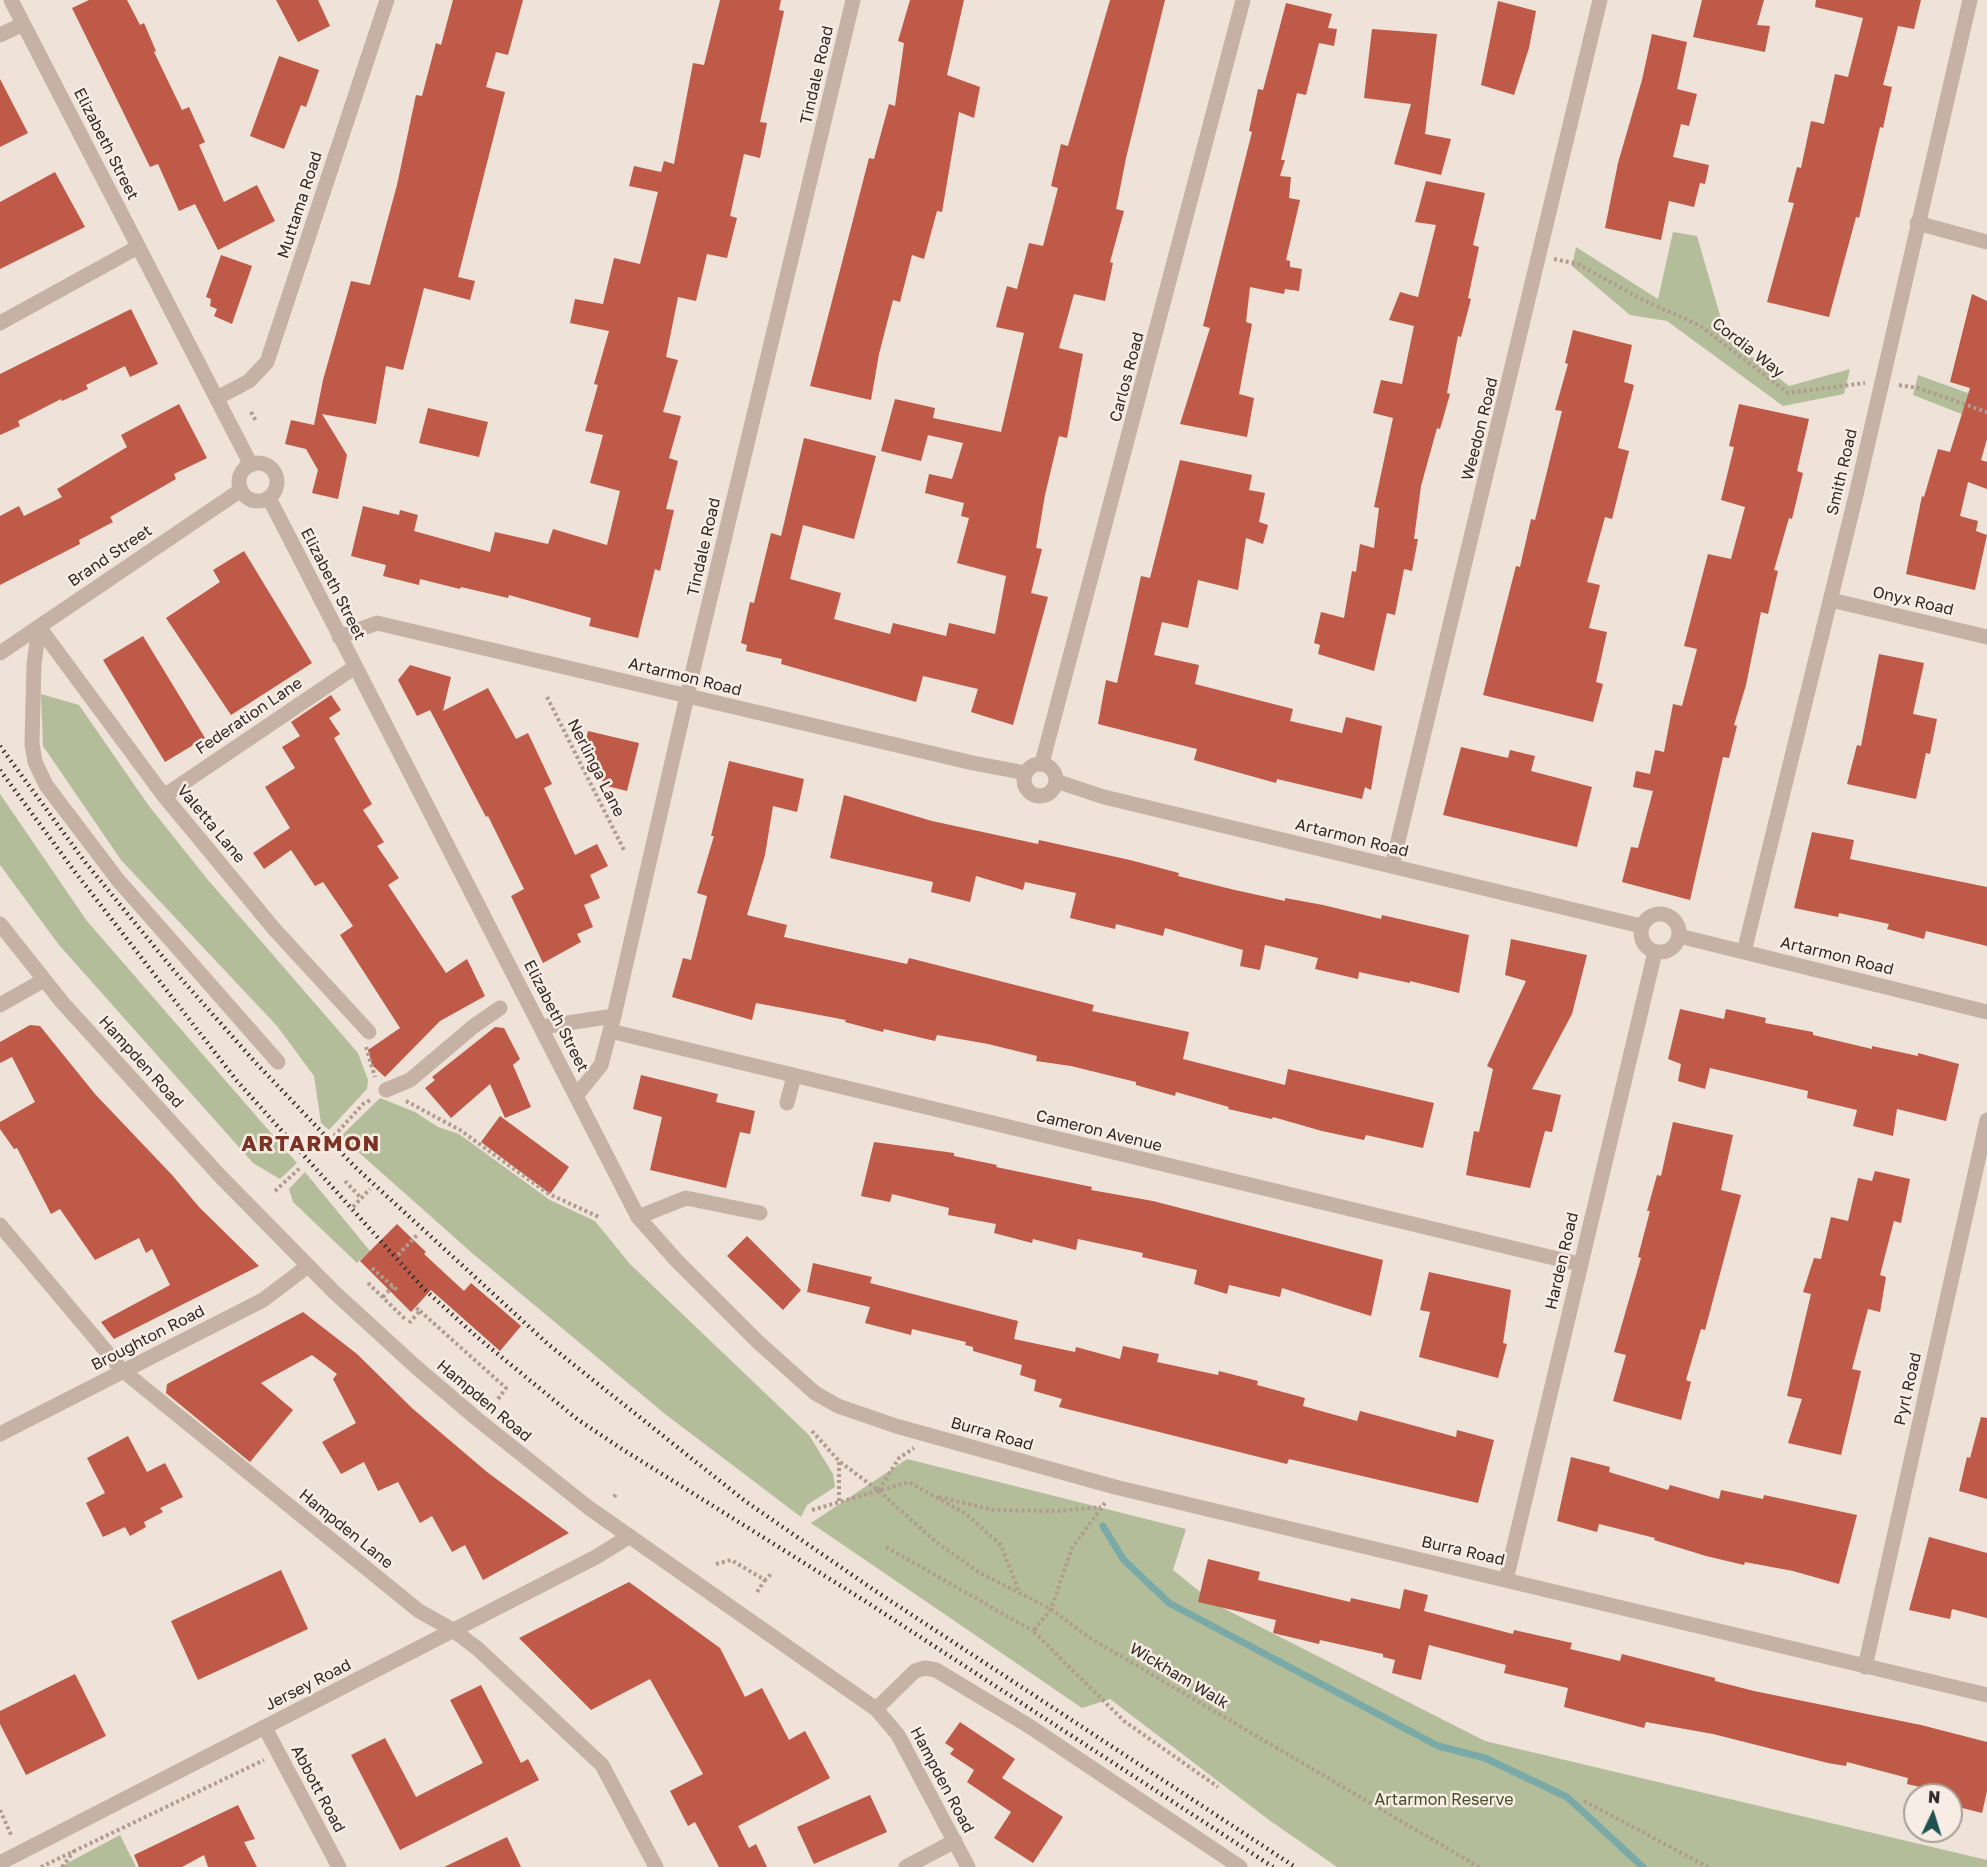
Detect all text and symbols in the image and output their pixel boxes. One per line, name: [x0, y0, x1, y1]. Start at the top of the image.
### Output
street label: Tindale Road: [796, 24, 838, 126]
street label: Elizabeth Street: [70, 85, 142, 203]
street label: Muttama Road: [274, 149, 326, 261]
street label: Cordia Way: [1708, 314, 1788, 382]
street label: Carlos Road: [1106, 330, 1148, 424]
street label: Weedon Road: [1458, 375, 1502, 483]
street label: Smith Road: [1823, 427, 1861, 517]
street label: Tindale Road: [683, 496, 725, 598]
street label: Brand Street: [64, 521, 156, 591]
street label: Elizabeth Street: [297, 525, 369, 643]
street label: Onyx Road: [1871, 582, 1955, 620]
street label: Artarmon Road: [627, 654, 743, 700]
street label: Federation Lane: [192, 673, 306, 759]
street label: Nerlinga Lane: [563, 716, 629, 820]
street label: Valetta Lane: [173, 781, 249, 867]
street label: Artarmon Road: [1294, 815, 1410, 861]
street label: Artarmon Road: [1779, 933, 1895, 979]
street label: Elizabeth Street: [520, 957, 592, 1075]
street label: Hampden Road: [95, 1012, 187, 1112]
street label: Cameron Avenue: [1034, 1106, 1164, 1156]
district label: ARTARMON: [241, 1131, 381, 1157]
street label: Harden Road: [1541, 1210, 1583, 1312]
street label: Broughton Road: [88, 1301, 208, 1375]
street label: Pyrl Road: [1890, 1351, 1926, 1427]
street label: Hampden Road: [433, 1356, 535, 1446]
street label: Burra Road: [949, 1413, 1035, 1455]
street label: Hampden Lane: [295, 1485, 397, 1573]
street label: Burra Road: [1419, 1532, 1507, 1570]
street label: Wickham Walk: [1126, 1639, 1232, 1713]
street label: Jersey Road: [262, 1655, 354, 1715]
street label: Hampden Road: [906, 1724, 978, 1836]
street label: Abbott Road: [287, 1742, 349, 1836]
north arrow: [1903, 1783, 1963, 1843]
text: N: [1927, 1787, 1941, 1807]
park label: Artarmon Reserve: [1375, 1790, 1513, 1810]

